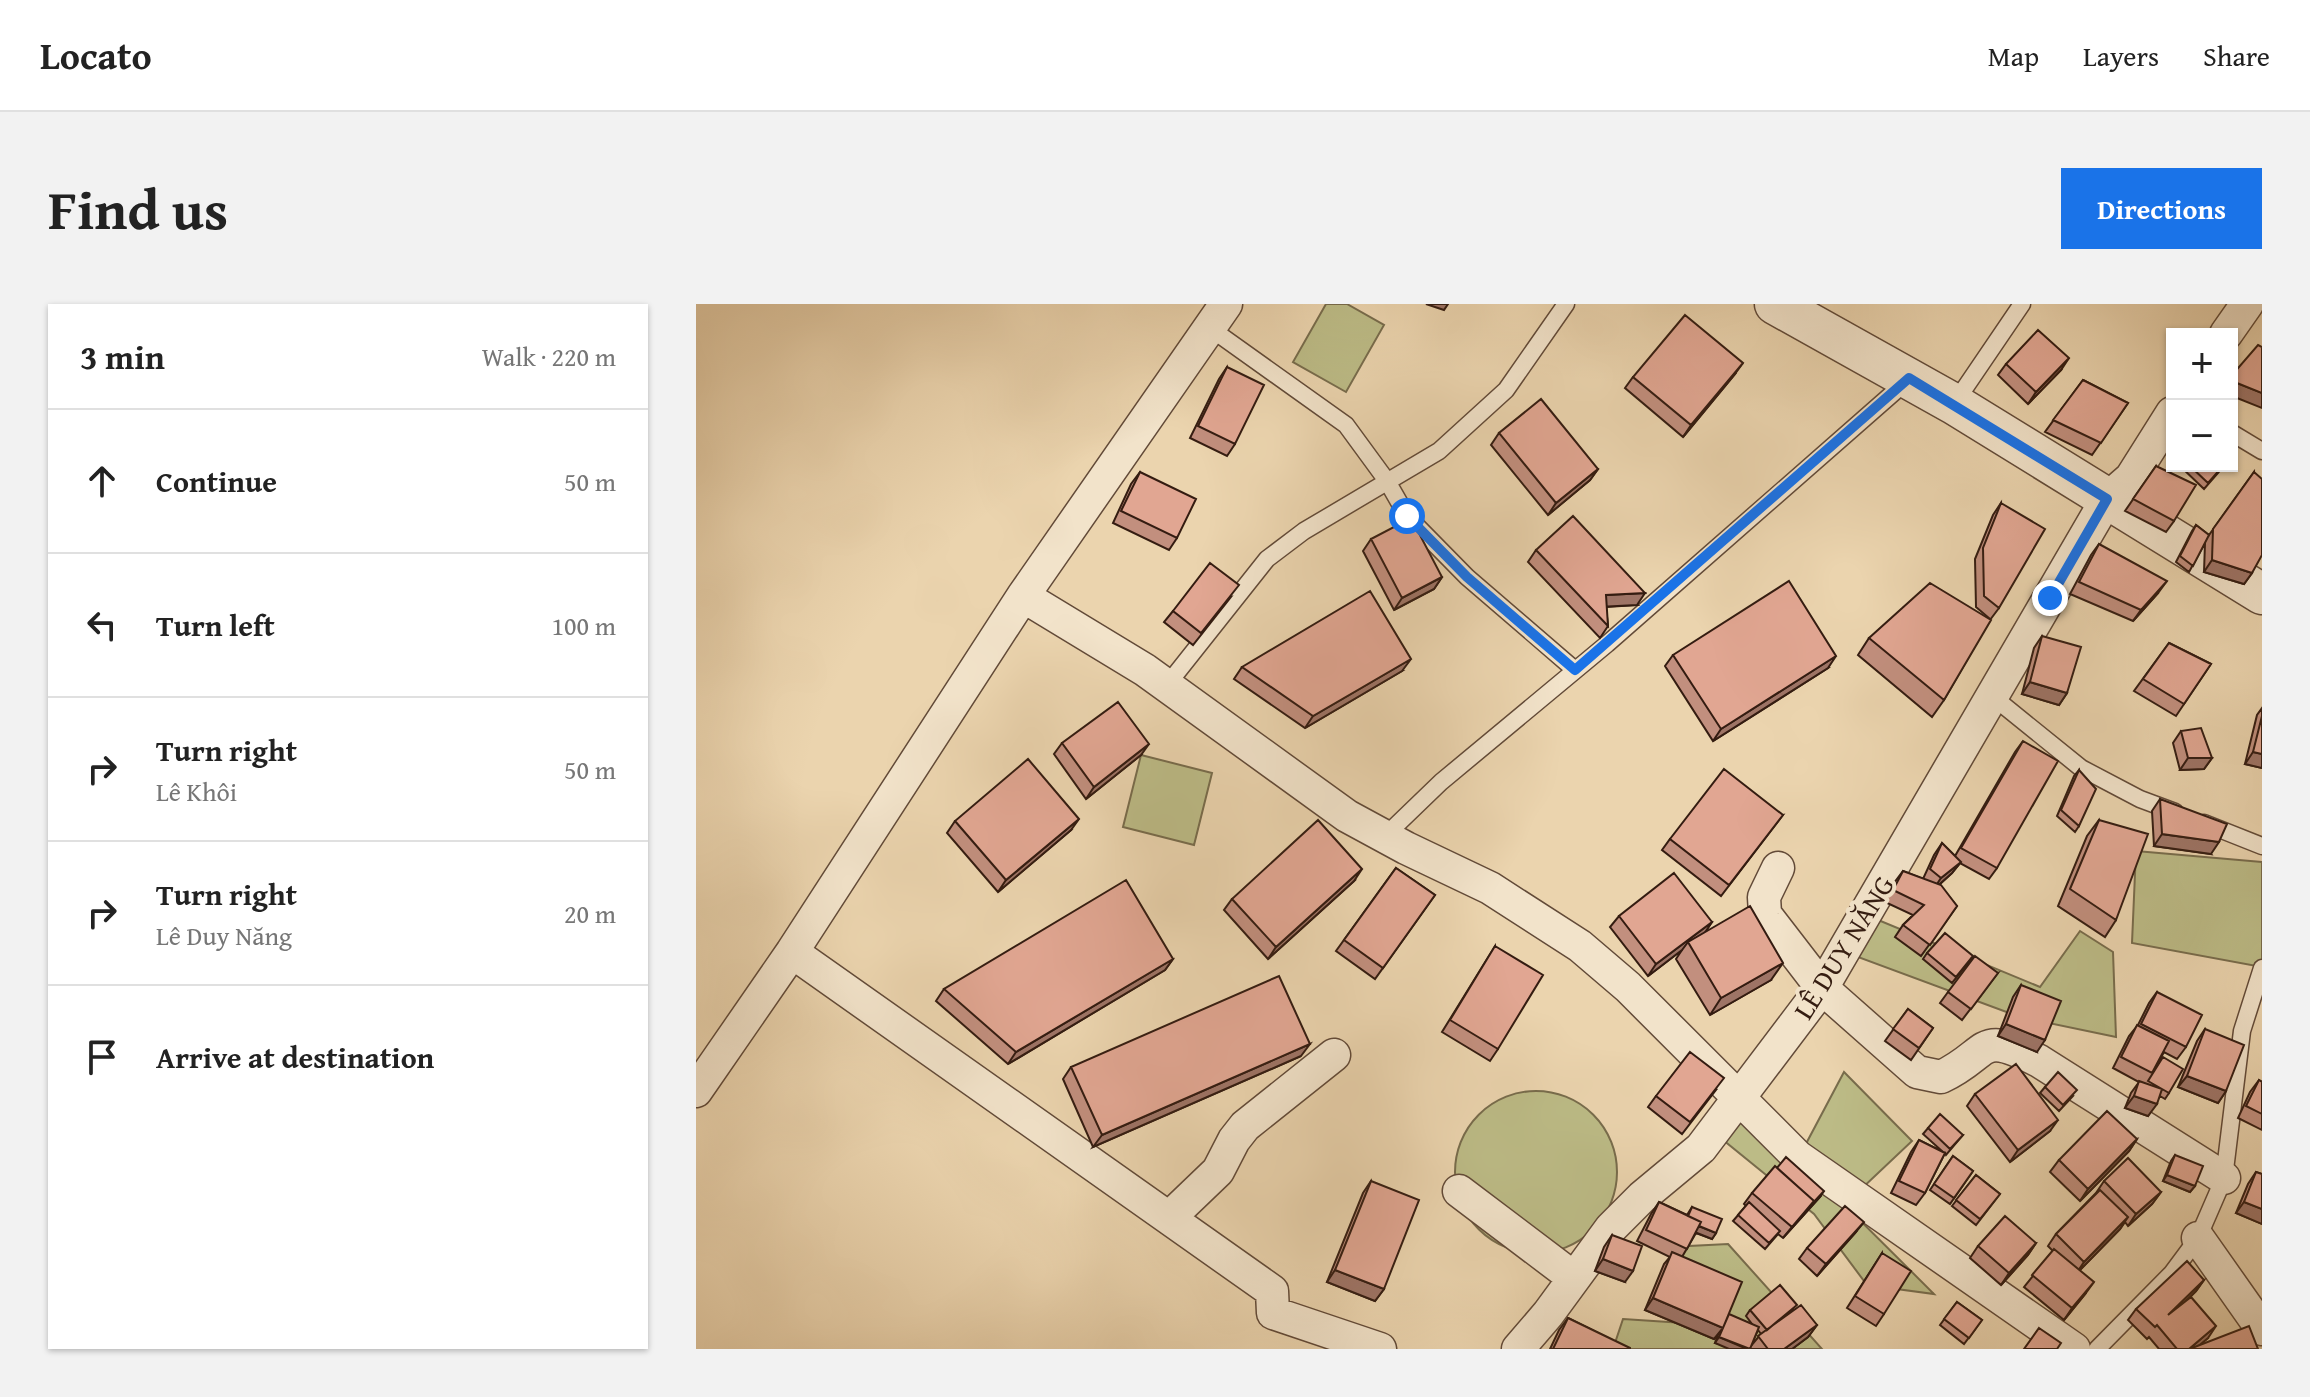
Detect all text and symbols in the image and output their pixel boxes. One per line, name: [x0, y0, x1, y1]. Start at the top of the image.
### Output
text: Locato: [40, 27, 152, 83]
text: Map: [1988, 35, 2039, 76]
text: Layers: [2083, 35, 2159, 76]
text: Share: [2203, 35, 2270, 76]
text: Find us: [48, 167, 228, 250]
button: Directions: [2061, 168, 2262, 249]
map controls: [2166, 328, 2238, 472]
button: +: [2166, 328, 2238, 400]
text: 3 min: [80, 332, 165, 381]
text: Walk · 220 m: [482, 337, 616, 376]
button: −: [2166, 400, 2238, 472]
icon: ahead: [80, 459, 124, 503]
text: Continue: [156, 459, 277, 503]
text: 50 m: [564, 462, 616, 501]
route start: [1389, 498, 1425, 534]
route end: [2032, 580, 2068, 616]
icon: left: [80, 603, 124, 647]
text: Turn left: [156, 603, 275, 647]
text: 100 m: [551, 606, 616, 645]
text: Turn right: [156, 728, 297, 772]
icon: right: [80, 747, 124, 791]
text: 50 m: [564, 750, 616, 789]
text: Lê Khôi: [156, 772, 237, 811]
street label: LÊ DUY NĂNG: [1783, 867, 1903, 1027]
text: Turn right: [156, 872, 297, 916]
icon: right: [80, 891, 124, 935]
text: 20 m: [564, 894, 616, 933]
text: Lê Duy Năng: [156, 916, 292, 955]
icon: arrive: [80, 1035, 124, 1079]
text: Arrive at destination: [156, 1035, 434, 1079]

